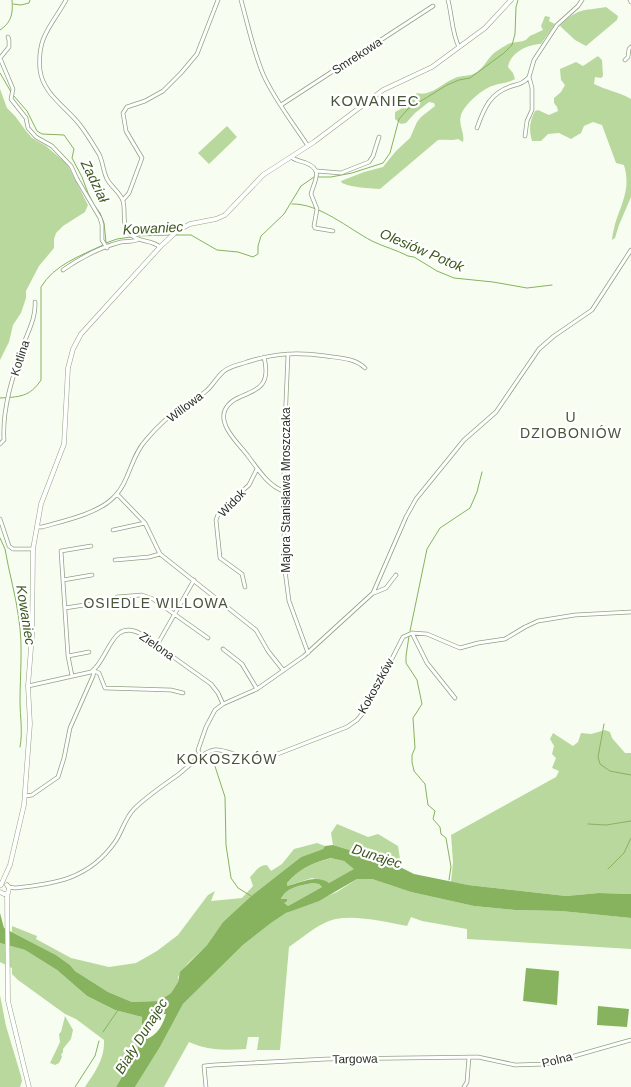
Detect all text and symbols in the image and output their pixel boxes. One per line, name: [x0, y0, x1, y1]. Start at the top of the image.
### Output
street label: Smrekowa: [329, 35, 385, 77]
district label: KOWANIEC: [330, 92, 420, 109]
water label: Zadział: [77, 156, 112, 206]
water label: Kowaniec: [122, 218, 184, 238]
water label: Olesiów Potok: [378, 225, 467, 275]
street label: Kotlina: [8, 338, 32, 378]
street label: Willowa: [164, 389, 206, 425]
street label: Majora Stanisława Mroszczaka: [279, 407, 293, 573]
district label: U DZIOBONIÓW: [520, 409, 622, 441]
street label: Widok: [215, 485, 249, 520]
water label: Kowaniec: [13, 584, 39, 646]
district label: OSIEDLE WILLOWA: [83, 595, 229, 611]
street label: Zielona: [137, 629, 177, 663]
street label: Kokoszków: [355, 656, 397, 716]
district label: KOKOSZKÓW: [177, 751, 277, 767]
water label: Dunajec: [350, 840, 404, 872]
water label: Biały Dunajec: [112, 995, 170, 1077]
street label: Polna: [540, 1049, 574, 1071]
street label: Targowa: [332, 1052, 378, 1066]

